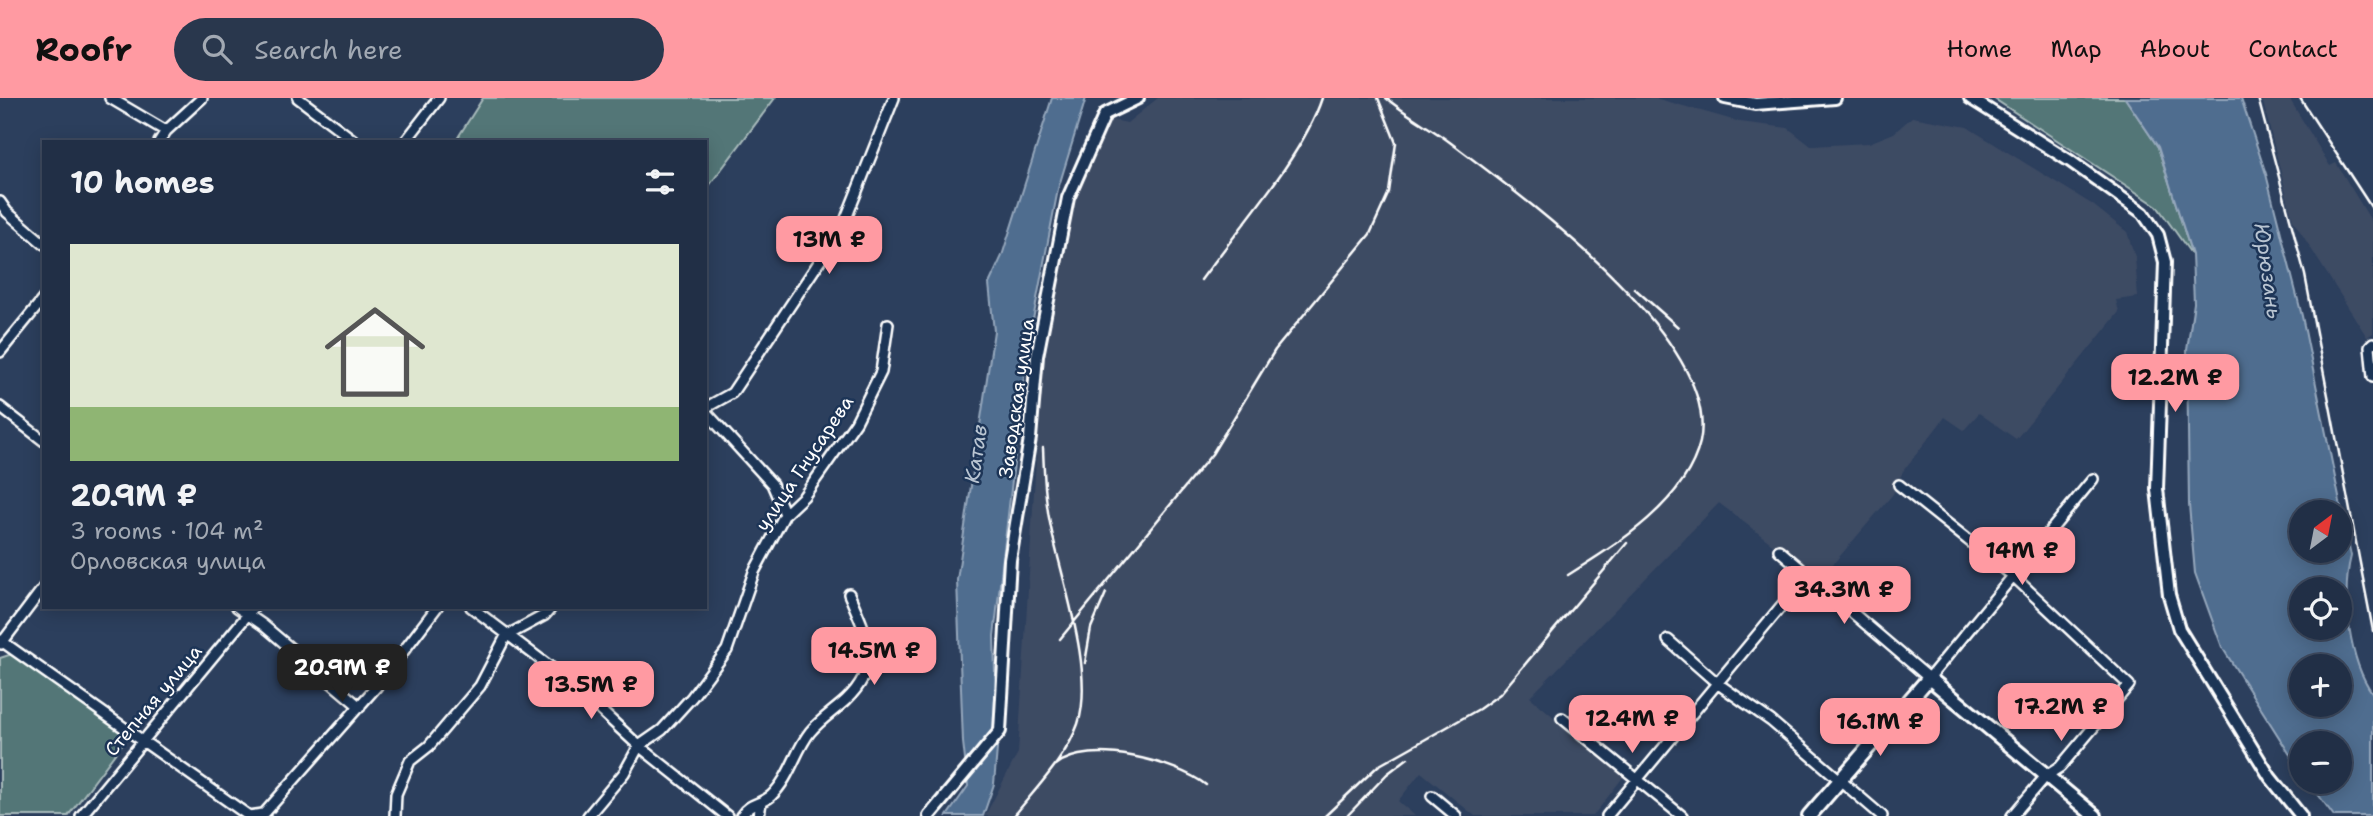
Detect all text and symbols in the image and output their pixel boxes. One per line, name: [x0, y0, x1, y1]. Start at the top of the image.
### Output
search box: [174, 18, 664, 81]
text: Roofr: [35, 27, 132, 72]
icon: search: [198, 30, 236, 68]
text: Search here: [254, 32, 403, 67]
text: Home: [1946, 33, 2012, 65]
text: Map: [2050, 33, 2102, 65]
text: About: [2140, 33, 2210, 65]
text: Contact: [2248, 33, 2338, 65]
text: 10 homes: [70, 162, 215, 203]
icon: filters: [641, 163, 679, 201]
pin: 13M ₽: [780, 216, 878, 276]
water label: Юрюзань: [2247, 221, 2289, 321]
text: 13M ₽: [792, 224, 866, 254]
icon: home: [312, 289, 438, 415]
street label: Заводская улица: [993, 316, 1040, 480]
pin: 12.2M ₽: [2110, 354, 2240, 414]
text: 12.2M ₽: [2127, 362, 2223, 392]
street label: улица Гнусарева: [750, 391, 859, 536]
water label: Катав: [958, 423, 994, 485]
text: 20.9M ₽: [70, 475, 198, 516]
north arrow: [2289, 500, 2352, 564]
map controls: [2289, 500, 2352, 794]
text: 3 rooms · 104 m²: [70, 516, 263, 546]
pin: 14M ₽: [1973, 528, 2071, 587]
text: 14M ₽: [1985, 535, 2059, 565]
text: Орловская улица: [70, 546, 266, 576]
pin: 34.3M ₽: [1779, 566, 1909, 626]
text: 34.3M ₽: [1794, 574, 1894, 604]
button: locate: [2289, 577, 2352, 640]
pin: 14.5M ₽: [809, 628, 939, 687]
text: 14.5M ₽: [827, 635, 921, 665]
street label: Степная улица: [99, 639, 208, 761]
pin: 20.9M ₽: [277, 644, 407, 704]
text: 20.9M ₽: [293, 652, 391, 682]
button: +: [2289, 654, 2352, 717]
pin: 13.5M ₽: [526, 662, 656, 721]
text: 13.5M ₽: [544, 669, 638, 699]
pin: 17.2M ₽: [1996, 684, 2126, 743]
text: 17.2M ₽: [2014, 691, 2108, 721]
pin: 12.4M ₽: [1567, 696, 1697, 755]
pin: 16.1M ₽: [1815, 698, 1945, 758]
text: 12.4M ₽: [1585, 703, 1679, 733]
text: 16.1M ₽: [1836, 706, 1924, 736]
button: −: [2289, 731, 2352, 794]

